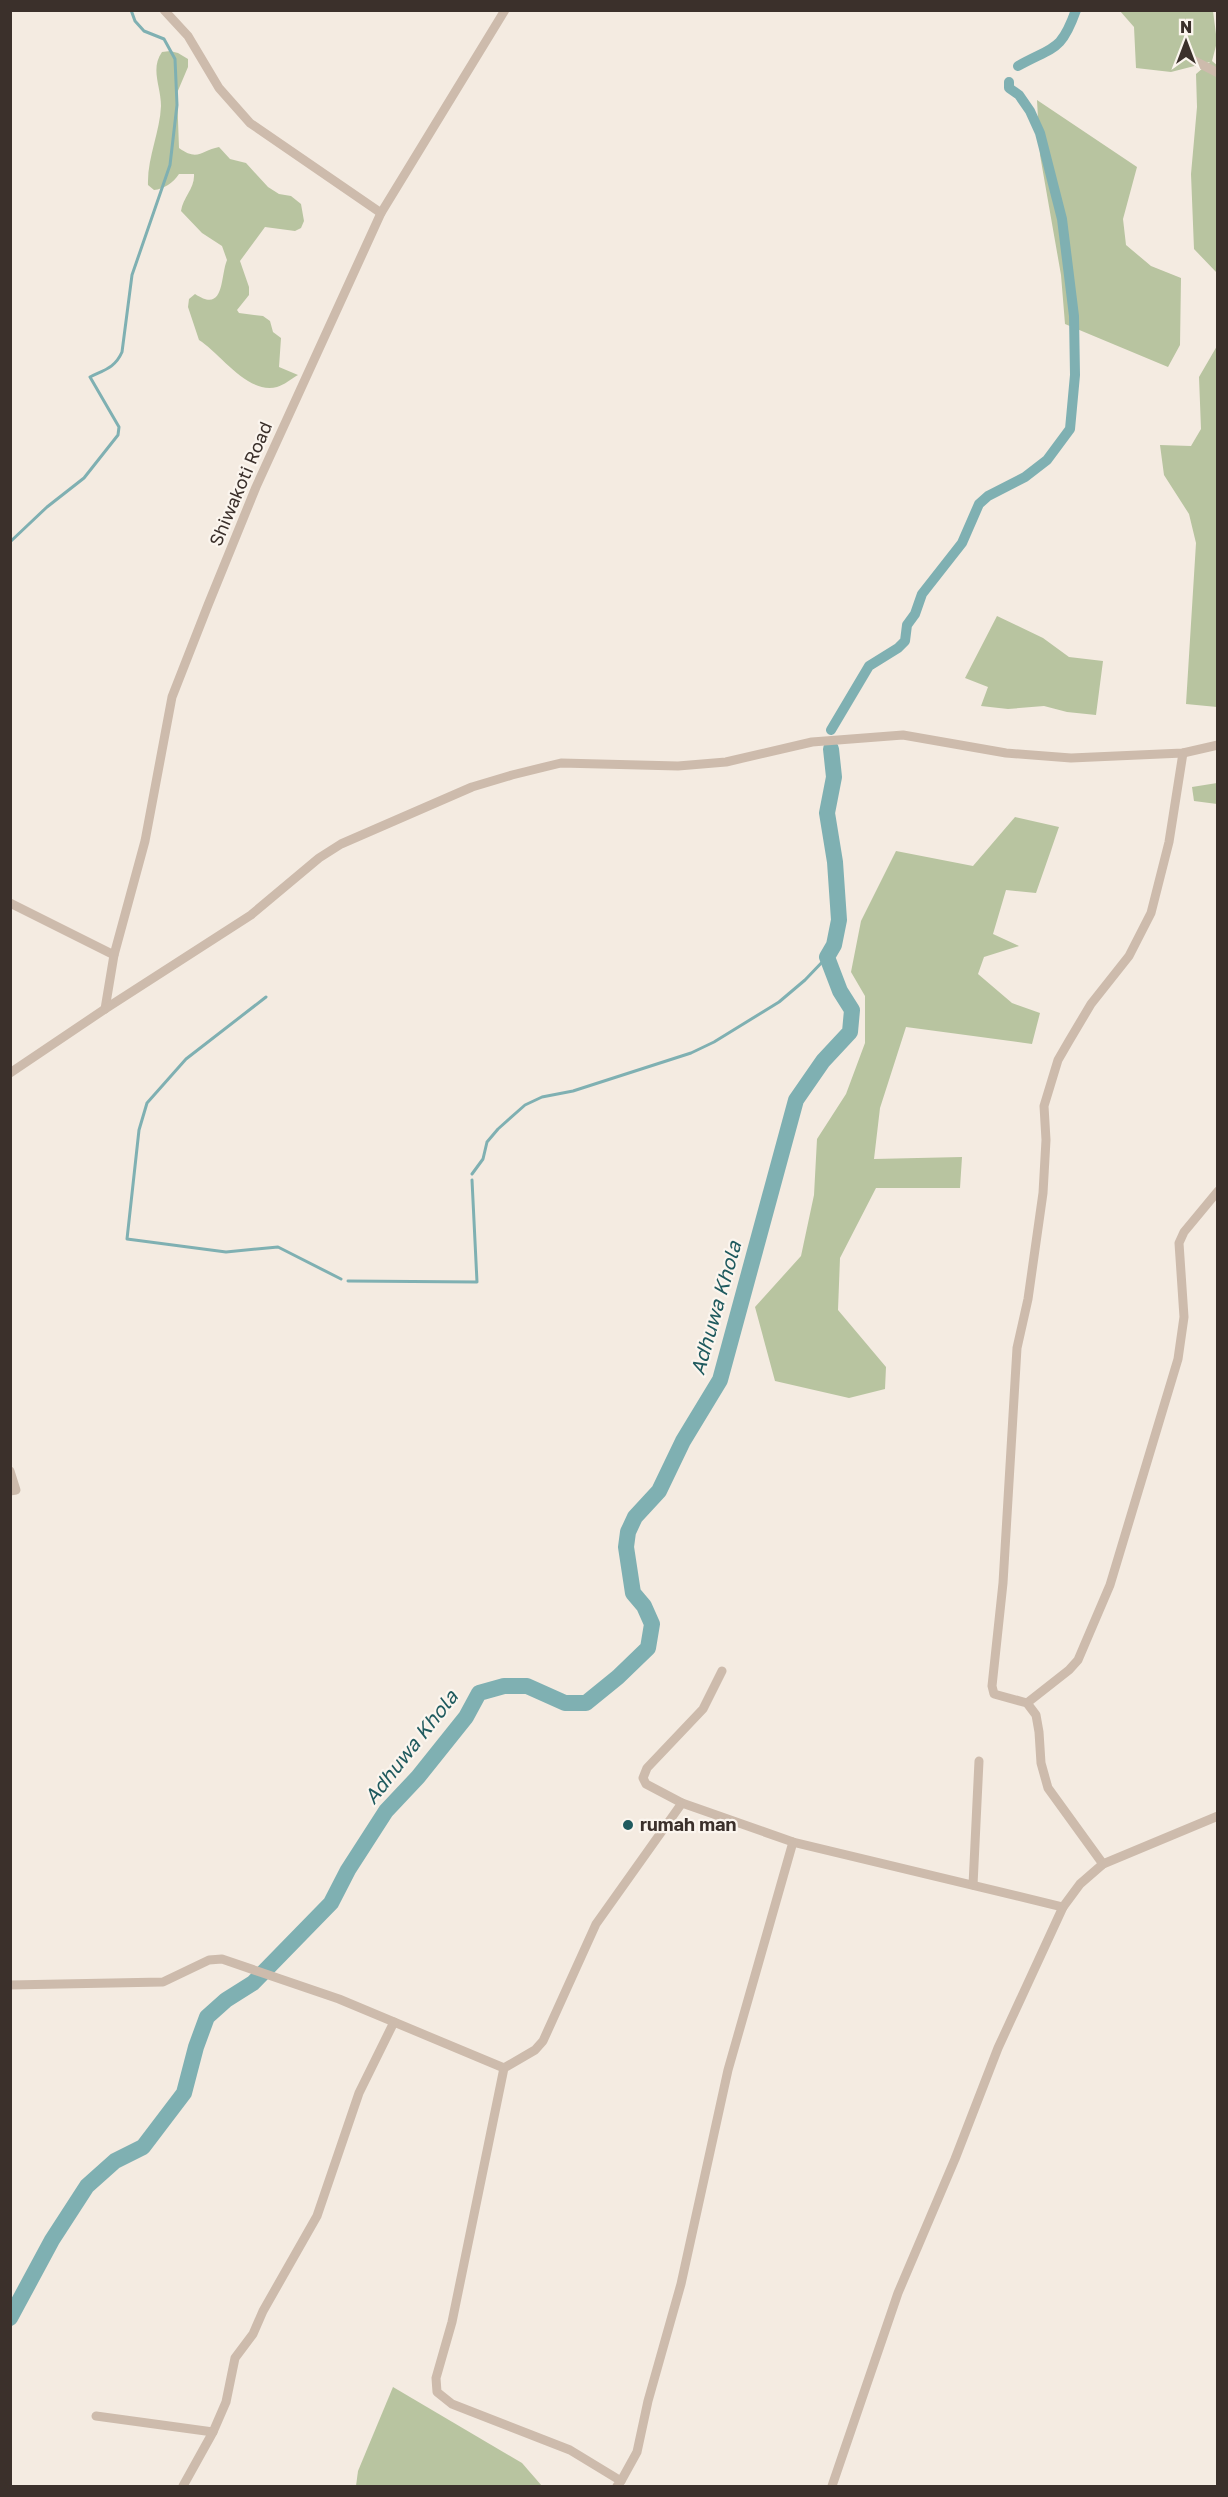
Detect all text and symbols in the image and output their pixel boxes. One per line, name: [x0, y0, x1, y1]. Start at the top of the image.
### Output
north arrow: [1156, 12, 1216, 72]
text: N: [1180, 17, 1192, 37]
street label: Shiwakoti Road: [204, 418, 276, 549]
water label: Adhuwa Khola: [685, 1238, 746, 1377]
water label: Adhuwa Khola: [358, 1684, 463, 1808]
place label: rumah man: [640, 1813, 736, 1835]
marker: rumah man: [621, 1818, 635, 1832]

